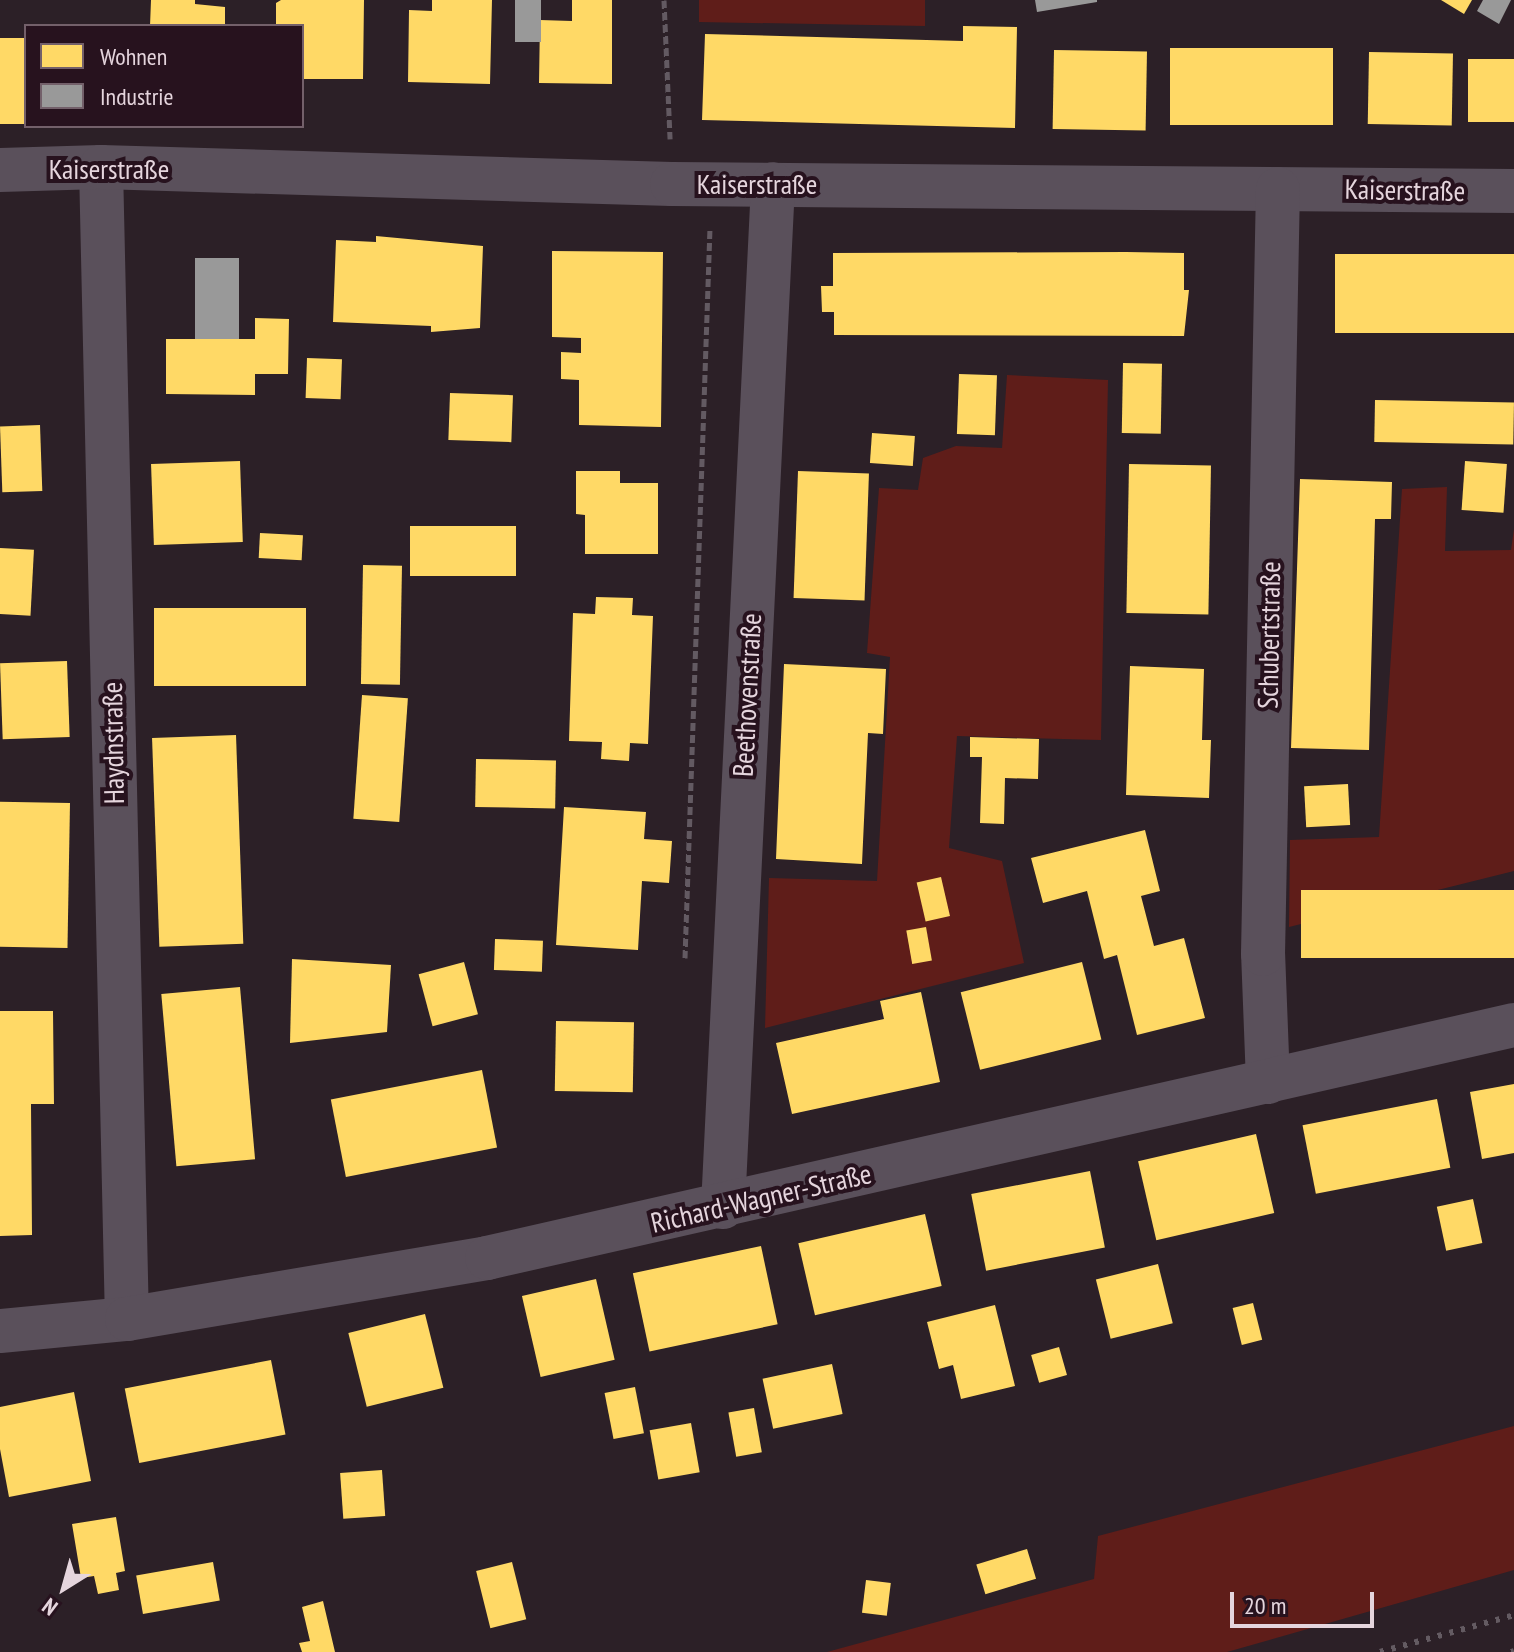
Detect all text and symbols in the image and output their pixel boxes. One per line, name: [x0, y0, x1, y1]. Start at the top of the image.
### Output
legend: [24, 24, 304, 128]
text: Wohnen: [100, 41, 167, 72]
text: Industrie: [100, 81, 173, 112]
street label: Kaiserstraße: [49, 152, 169, 186]
street label: Kaiserstraße: [697, 167, 817, 201]
street label: Kaiserstraße: [1344, 172, 1466, 208]
street label: Schubertstraße: [1251, 561, 1287, 709]
street label: Beethovenstraße: [726, 612, 768, 778]
street label: Haydnstraße: [95, 682, 131, 804]
street label: Richard-Wagner-Straße: [647, 1156, 875, 1240]
north arrow: [24, 1548, 104, 1628]
scale bar: [1234, 1576, 1378, 1626]
text: 20 m: [1244, 1590, 1286, 1621]
text: N: [36, 1592, 63, 1622]

